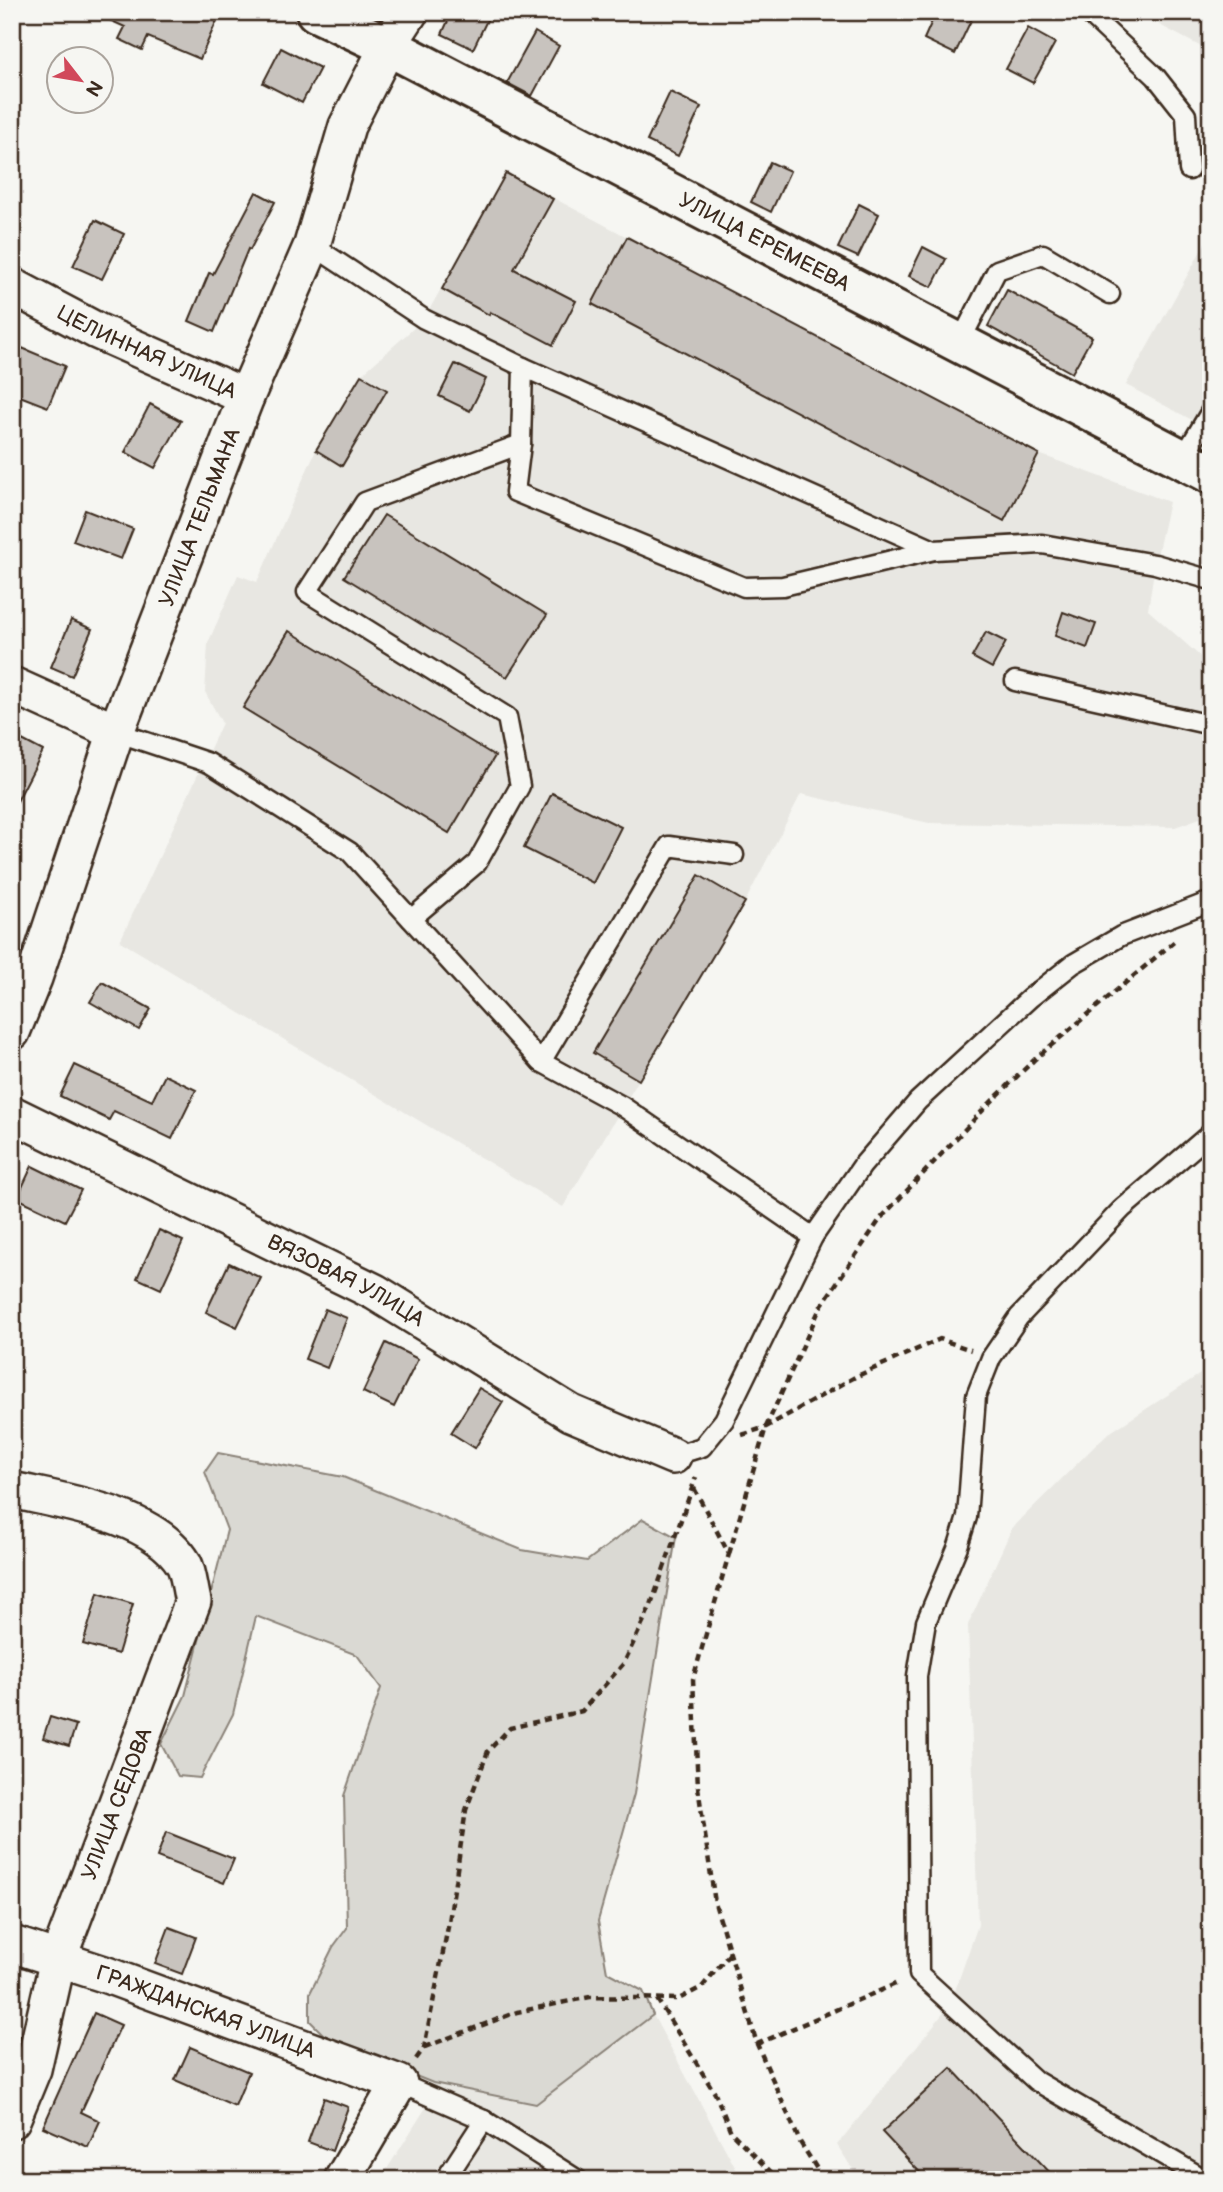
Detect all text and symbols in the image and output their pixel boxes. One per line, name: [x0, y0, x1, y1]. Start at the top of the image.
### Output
north arrow: [46, 46, 116, 116]
text: N: [80, 76, 107, 100]
street label: УЛИЦА ЕРЕМЕЕВА: [675, 187, 854, 297]
street label: ЦЕЛИННАЯ УЛИЦА: [53, 300, 240, 404]
street label: УЛИЦА ТЕЛЬМАНА: [154, 424, 245, 610]
street label: ВЯЗОВАЯ УЛИЦА: [264, 1229, 429, 1332]
street label: УЛИЦА СЕДОВА: [77, 1724, 158, 1884]
street label: ГРАЖДАНСКАЯ УЛИЦА: [93, 1960, 319, 2063]

